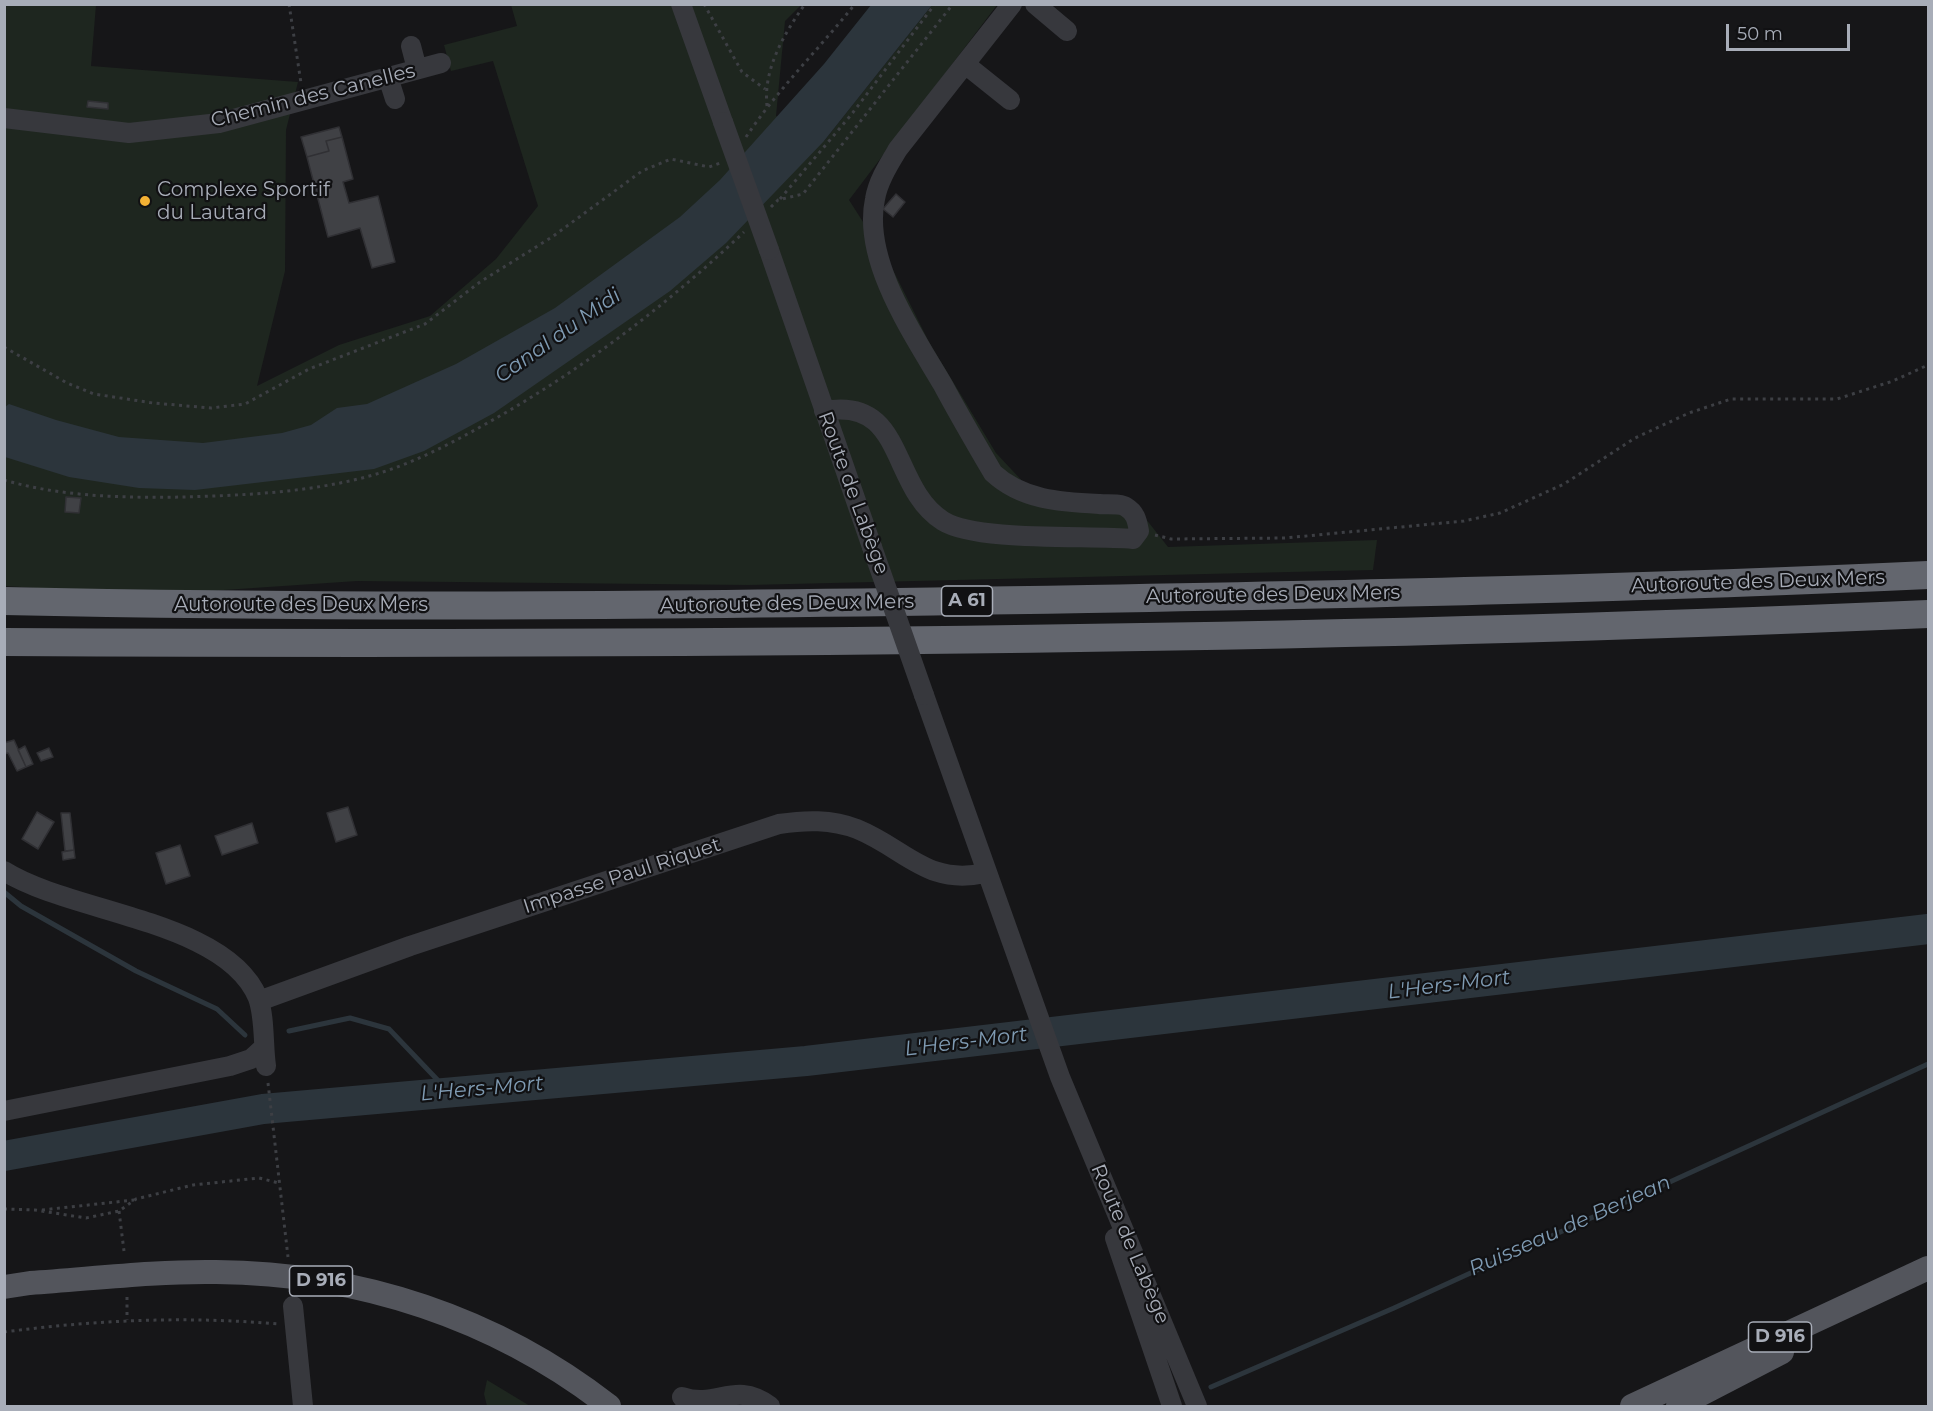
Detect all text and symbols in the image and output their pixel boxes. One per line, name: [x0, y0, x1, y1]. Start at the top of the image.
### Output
scale bar: [1729, 12, 1854, 50]
text: 50 m: [1737, 23, 1783, 45]
street label: Chemin des Canelles: [208, 59, 418, 133]
place label: Complexe Sportif du Lautard: [157, 178, 330, 225]
marker: Complexe Sportif du Lautard: [138, 194, 152, 208]
water label: Canal du Midi: [490, 283, 626, 389]
street label: Route de Labège: [812, 408, 894, 578]
street label: Autoroute des Deux Mers: [1631, 566, 1885, 598]
street label: Autoroute des Deux Mers: [1146, 581, 1400, 609]
road number: A 61: [942, 586, 992, 616]
street label: Autoroute des Deux Mers: [660, 590, 914, 618]
street label: Autoroute des Deux Mers: [174, 593, 428, 617]
street label: Impasse Paul Riquet: [520, 833, 724, 919]
water label: L'Hers-Mort: [1386, 965, 1512, 1005]
water label: L'Hers-Mort: [903, 1022, 1029, 1062]
water label: L'Hers-Mort: [419, 1071, 545, 1107]
street label: Route de Labège: [1085, 1160, 1175, 1328]
water label: Ruisseau de Berjean: [1465, 1170, 1675, 1282]
road number: D 916: [290, 1266, 352, 1296]
road number: D 916: [1748, 1322, 1812, 1352]

